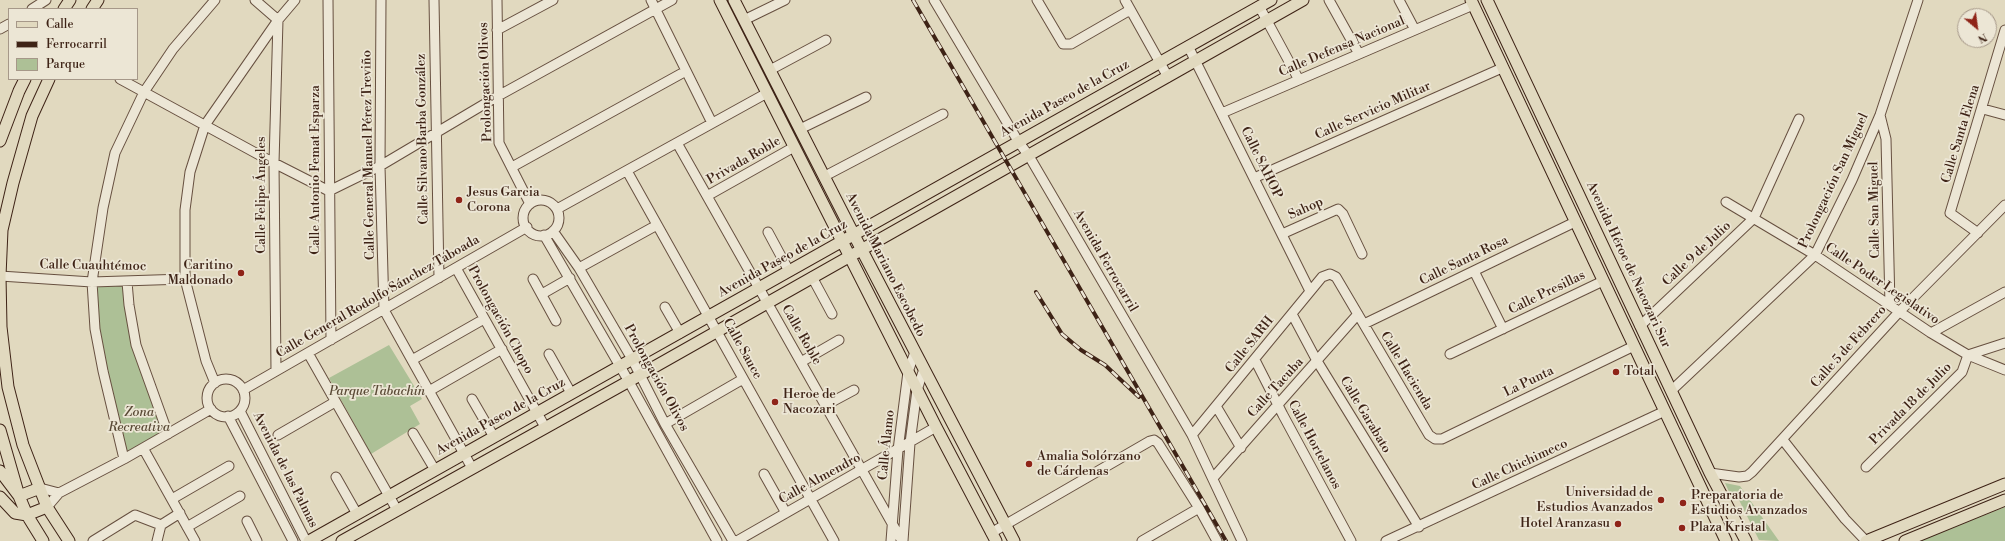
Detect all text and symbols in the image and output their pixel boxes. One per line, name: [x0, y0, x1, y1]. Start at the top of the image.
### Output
legend: [8, 8, 138, 80]
north arrow: [1957, 8, 1997, 48]
street label: Calle Defensa Nacional: [1277, 13, 1407, 81]
text: Calle: [46, 17, 73, 32]
street label: Prolongación Olivos: [476, 22, 496, 142]
text: N: [1975, 29, 1990, 46]
text: Ferrocarril: [46, 37, 107, 52]
street label: Calle General Manuel Pérez Treviño: [359, 50, 379, 260]
street label: Calle Silvano Barba González: [414, 53, 432, 225]
text: Parque: [46, 57, 85, 72]
street label: Avenida Paseo de la Cruz: [998, 57, 1132, 141]
street label: Calle Servicio Militar: [1313, 78, 1433, 144]
street label: Calle Santa Elena: [1939, 83, 1983, 185]
street label: Calle Antonio Femat Esparza: [308, 85, 324, 255]
street label: Prolongación San Miguel: [1796, 111, 1872, 251]
street label: Calle SAHOP: [1237, 124, 1285, 202]
street label: Privada Roble: [704, 134, 784, 188]
street label: Calle Felipe Ángeles: [254, 136, 270, 254]
street label: Calle San Miguel: [1866, 161, 1884, 259]
street label: Avenida Héroe de Nacozari Sur: [1583, 179, 1673, 351]
place label: Jesus Garcia Corona: [467, 185, 540, 216]
street label: Avenida Mariano Escobedo: [842, 190, 928, 340]
street label: Sahop: [1286, 194, 1326, 224]
marker: Jesus Garcia Corona: [454, 195, 464, 205]
street label: Avenida Ferrocarril: [1069, 207, 1141, 315]
street label: Avenida Paseo de la Cruz: [716, 217, 850, 301]
street label: Calle 9 de Julio: [1659, 218, 1735, 290]
street label: Calle General Rodolfo Sánchez Taboada: [273, 232, 483, 362]
street label: Calle Santa Rosa: [1417, 233, 1511, 289]
street label: Calle Poder Legislativo: [1822, 240, 1942, 328]
street label: Calle Cuauhtémoc: [39, 257, 147, 275]
place label: Caritino Maldonado: [167, 258, 233, 289]
street label: Prolongación Chopo: [464, 263, 536, 377]
marker: Caritino Maldonado: [236, 268, 246, 278]
street label: Calle Presillas: [1506, 268, 1588, 318]
street label: Calle Roble: [778, 302, 824, 368]
street label: Calle 5 de Febrero: [1808, 303, 1890, 391]
street label: Calle SARH: [1223, 314, 1277, 376]
street label: Calle Sauce: [719, 316, 765, 382]
street label: Prolongación Olivos: [620, 322, 692, 434]
street label: Calle Hacienda: [1377, 329, 1435, 413]
street label: Calle Tacuba: [1245, 355, 1307, 421]
street label: Privada 18 de Julio: [1867, 360, 1955, 448]
street label: La Punta: [1502, 363, 1556, 401]
place label: Total: [1624, 364, 1654, 380]
marker: Total: [1611, 367, 1621, 377]
street label: Calle Garabato: [1336, 374, 1394, 456]
street label: Avenida Paseo de la Cruz: [434, 375, 568, 459]
park label: Parque Tabachín: [329, 384, 425, 400]
place label: Heroe de Nacozari: [783, 387, 836, 418]
marker: Heroe de Nacozari: [770, 397, 780, 407]
street label: Calle Hortelanos: [1284, 398, 1344, 492]
park label: Zona Recreativa: [108, 405, 170, 436]
street label: Calle Álamo: [876, 409, 898, 481]
street label: Avenida de las Palmas: [249, 410, 321, 530]
street label: Calle Chichimeco: [1470, 436, 1570, 494]
place label: Amalia Solórzano de Cárdenas: [1037, 449, 1141, 480]
street label: Calle Almendro: [776, 450, 864, 508]
marker: Amalia Solórzano de Cárdenas: [1024, 459, 1034, 469]
place label: Universidad de Estudios Avanzados: [1537, 485, 1653, 516]
place label: Preparatoria de Estudios Avanzados: [1691, 488, 1807, 519]
marker: Universidad de Estudios Avanzados: [1656, 495, 1666, 505]
marker: Preparatoria de Estudios Avanzados: [1678, 498, 1688, 508]
place label: Hotel Aranzasu: [1520, 516, 1610, 532]
marker: Hotel Aranzasu: [1613, 519, 1623, 529]
place label: Plaza Kristal: [1690, 520, 1765, 536]
marker: Plaza Kristal: [1677, 523, 1687, 533]

